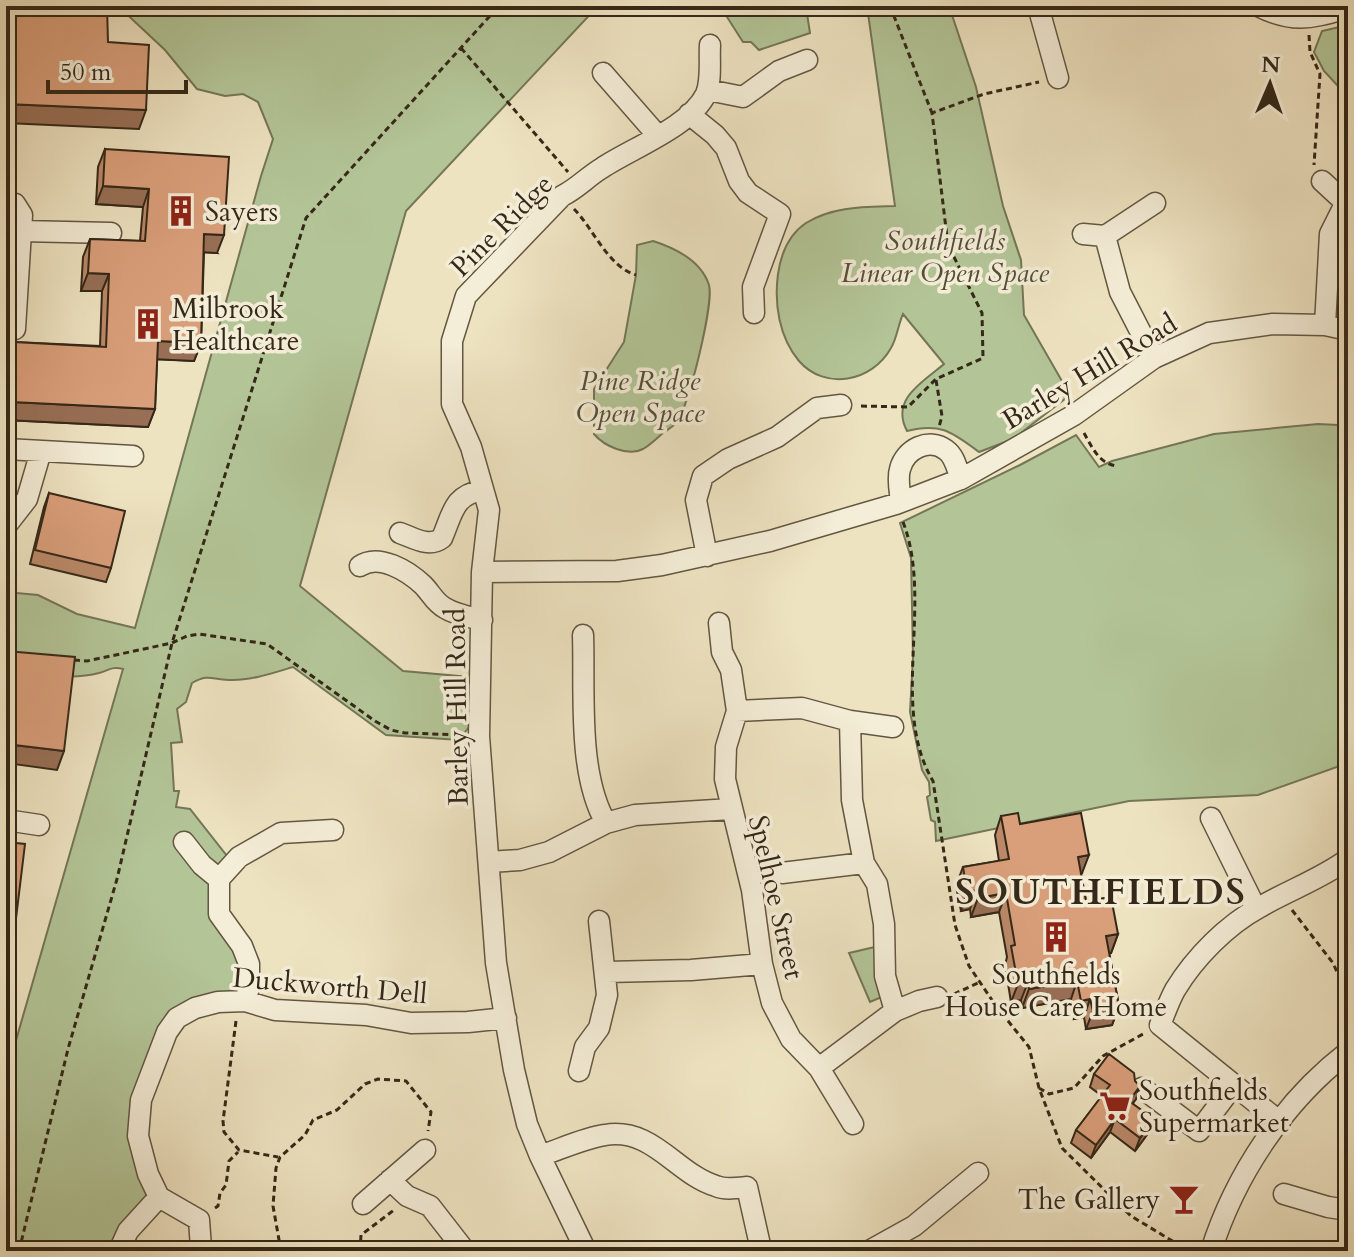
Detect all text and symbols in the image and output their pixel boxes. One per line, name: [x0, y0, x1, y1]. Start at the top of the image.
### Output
scale bar: [48, 44, 186, 94]
north arrow: [1230, 44, 1310, 124]
text: N: [1261, 50, 1281, 80]
text: 50 m: [60, 56, 112, 89]
street label: Pine Ridge: [442, 166, 562, 286]
place label: Sayers: [205, 193, 278, 231]
building icon: Sayers: [164, 194, 198, 228]
park label: Southfields Linear Open Space: [841, 222, 1049, 292]
place label: Milbrook Healthcare: [172, 290, 299, 360]
street label: Barley Hill Road: [995, 305, 1184, 439]
building icon: Milbrook Healthcare: [131, 307, 165, 341]
park label: Pine Ridge Open Space: [576, 362, 705, 432]
street label: Barley Hill Road: [436, 608, 478, 806]
street label: Spelhoe Street: [739, 812, 813, 983]
district label: SOUTHFIELDS: [955, 868, 1247, 917]
building icon: Southfields House Care Home: [1039, 920, 1073, 954]
place label: Southfields House Care Home: [945, 956, 1167, 1026]
street label: Duckworth Dell: [231, 959, 429, 1013]
place label: Southfields Supermarket: [1139, 1072, 1289, 1142]
supermarket icon: Southfields Supermarket: [1098, 1089, 1132, 1123]
place label: The Gallery: [1018, 1181, 1160, 1219]
bar icon: The Gallery: [1167, 1182, 1201, 1216]

